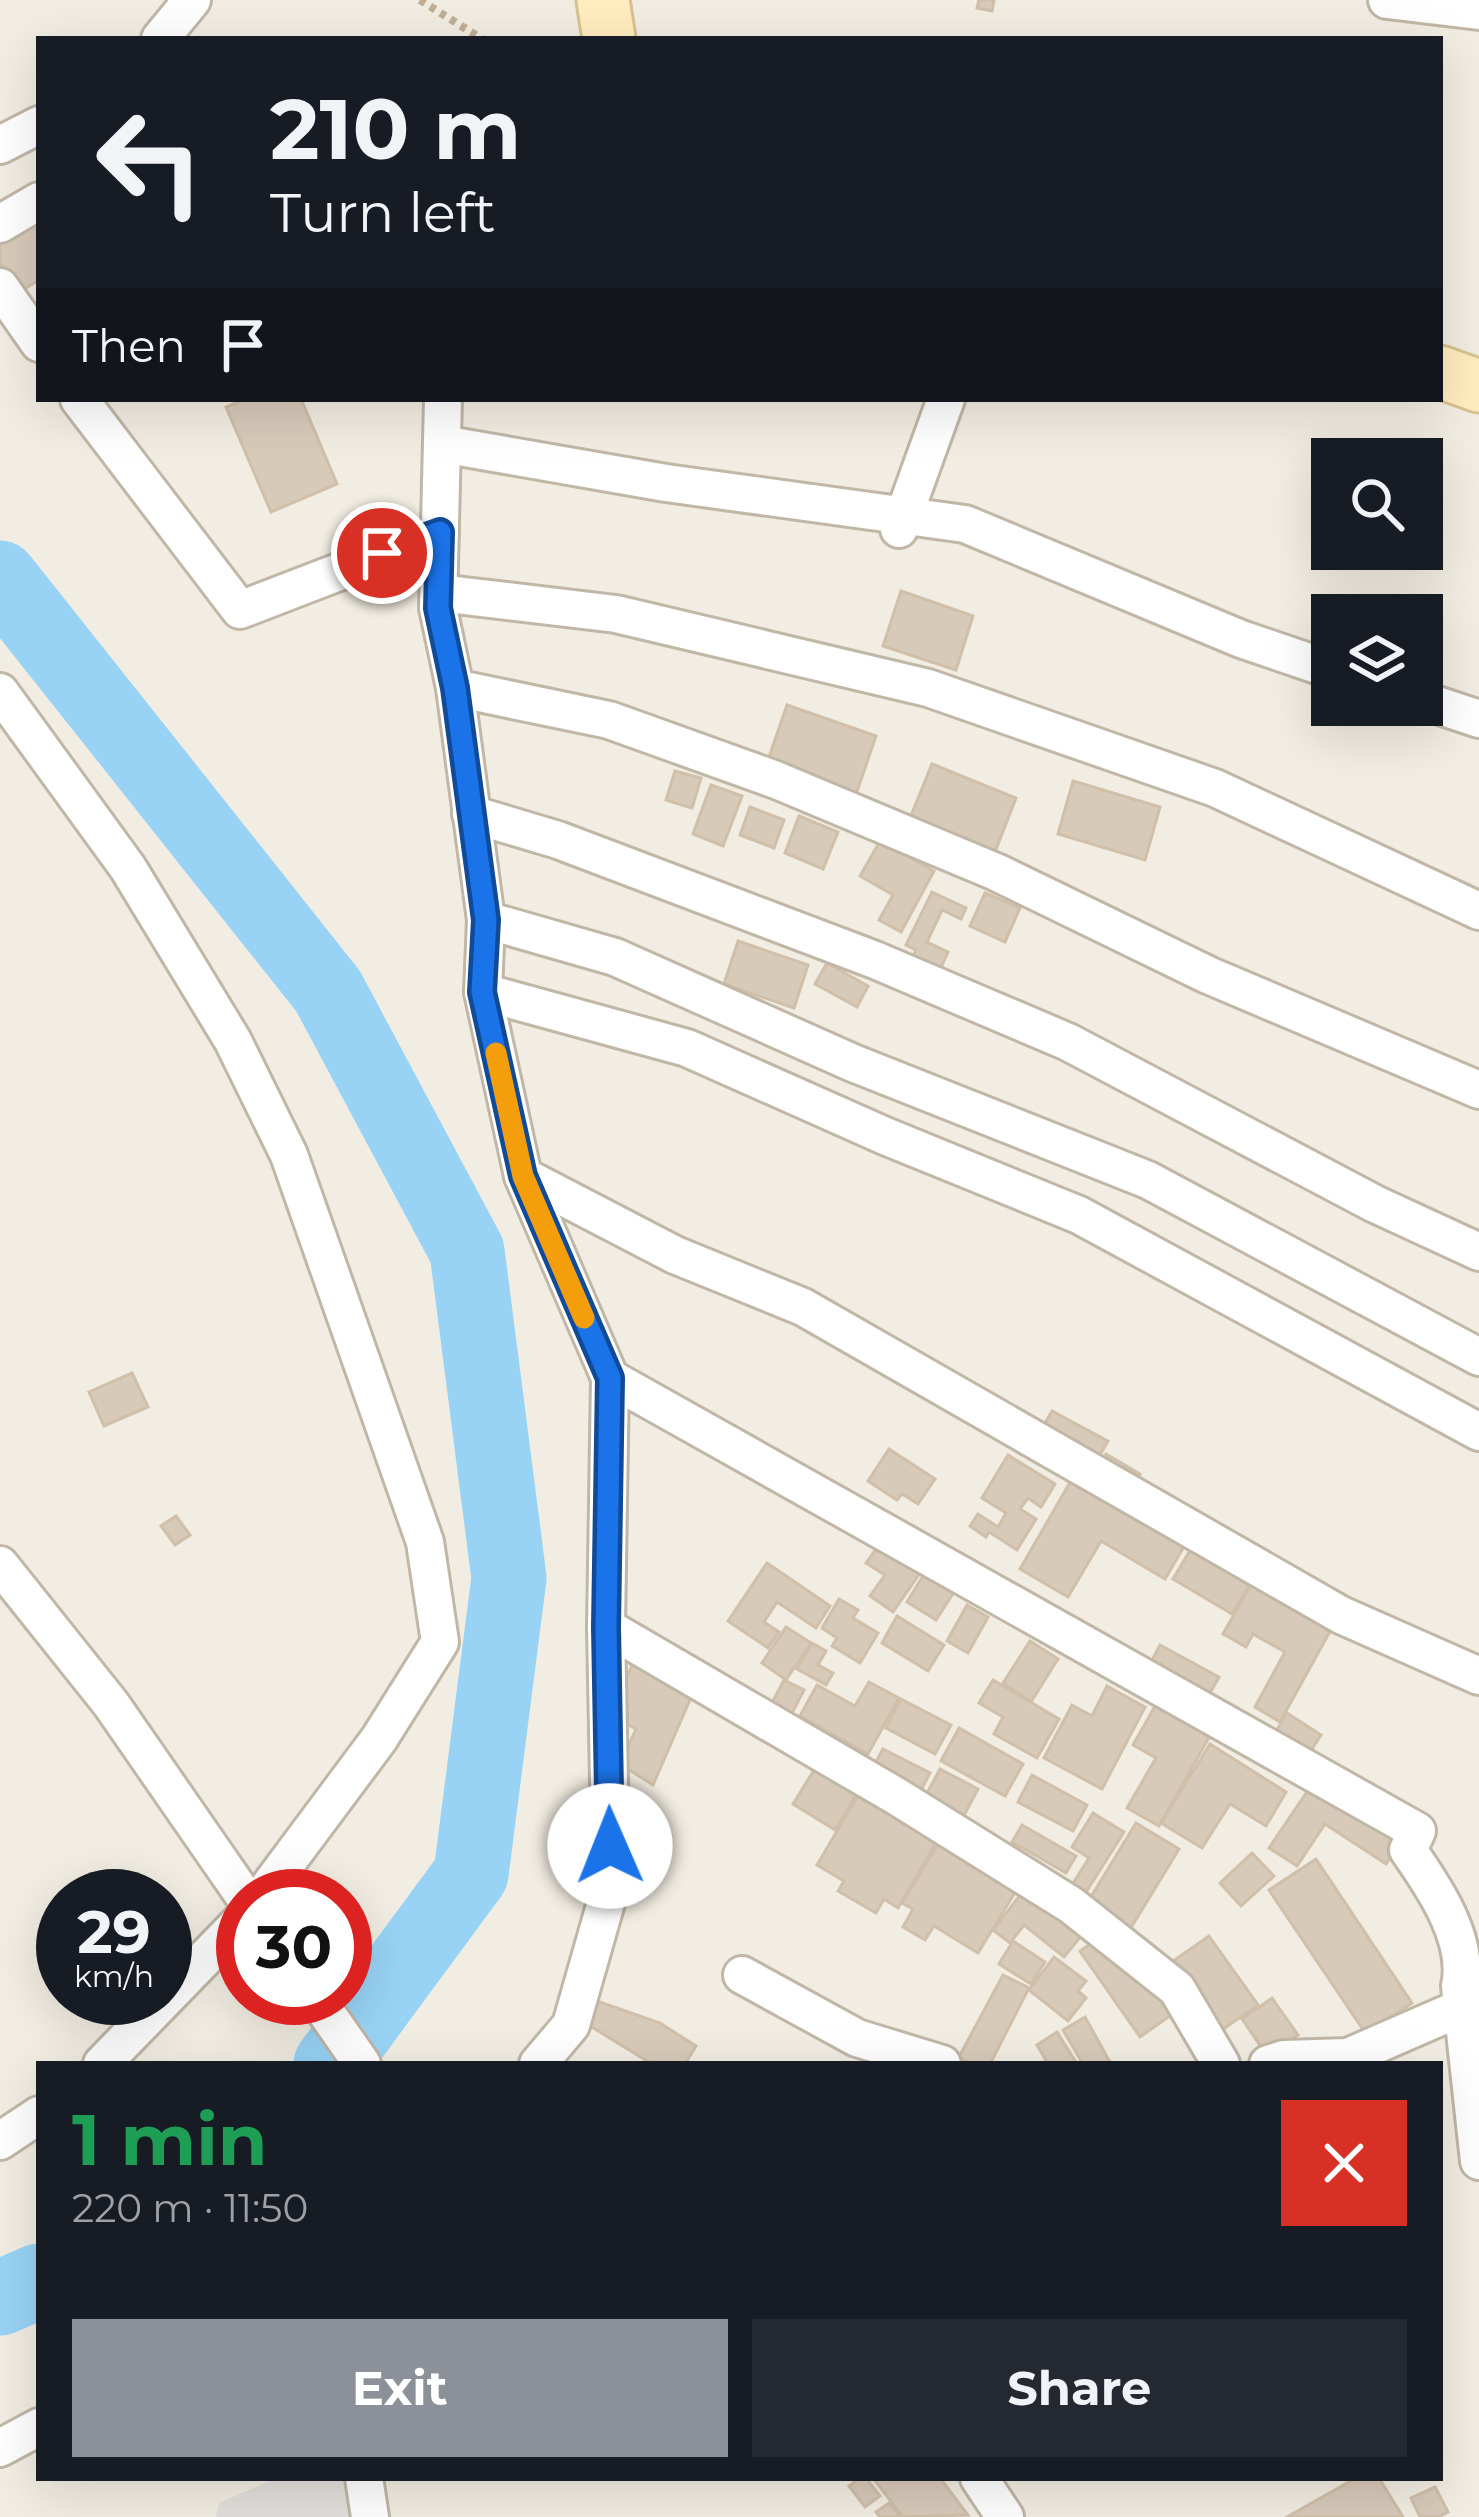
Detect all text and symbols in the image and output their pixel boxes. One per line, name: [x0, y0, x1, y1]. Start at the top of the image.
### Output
text: 210 m: [270, 78, 521, 180]
icon: left: [72, 84, 228, 240]
text: Turn left: [270, 180, 496, 246]
icon: arrive: [210, 312, 276, 378]
text: Then: [72, 318, 186, 373]
map controls: [1311, 438, 1443, 726]
button: search: [1311, 438, 1443, 570]
pin: [331, 502, 433, 604]
icon: arrive: [349, 520, 415, 586]
button: layers: [1311, 594, 1443, 726]
position arrow: [547, 1783, 673, 1909]
speed limit sign: 30: [216, 1869, 372, 2025]
text: 29: [77, 1895, 151, 1968]
text: km/h: [74, 1958, 154, 1995]
text: 1 min: [72, 2095, 268, 2183]
button: close: [1281, 2100, 1407, 2226]
text: 220 m · 11:50: [72, 2184, 308, 2232]
button: Exit: [72, 2319, 728, 2457]
button: Share: [752, 2319, 1407, 2457]

